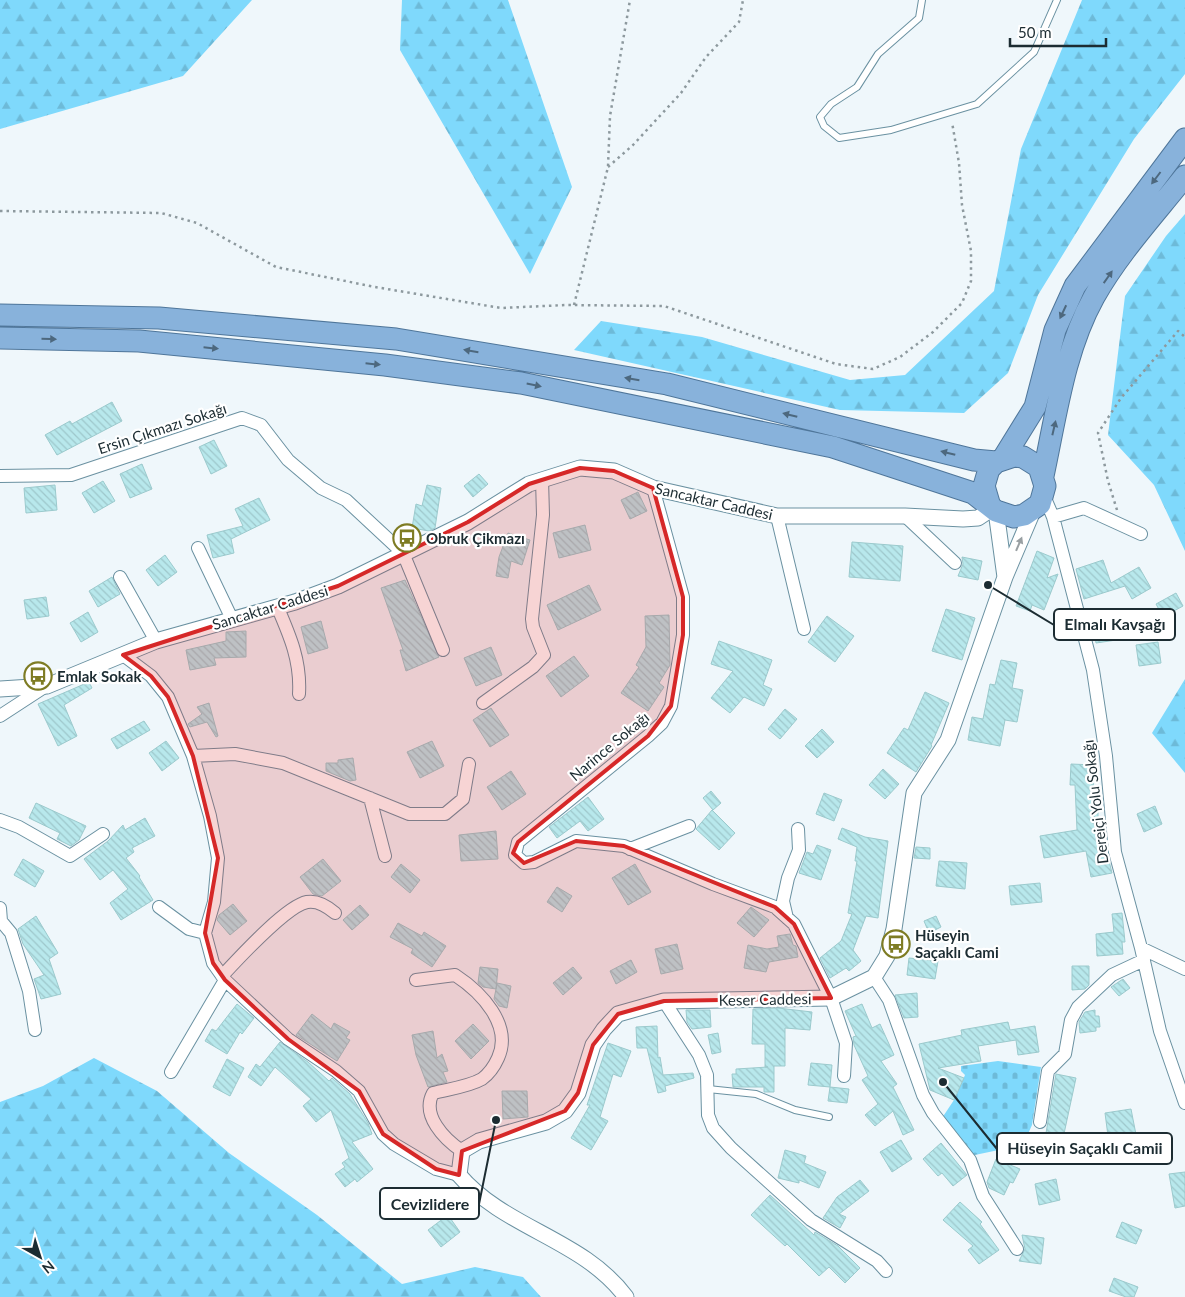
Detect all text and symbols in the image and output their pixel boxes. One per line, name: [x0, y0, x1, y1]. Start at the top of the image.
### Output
scale bar: [1010, 15, 1106, 47]
text: 50 m: [1018, 23, 1052, 41]
one-way arrow: [1150, 171, 1161, 184]
one-way arrow: [1103, 270, 1113, 283]
one-way arrow: [1059, 304, 1068, 319]
one-way arrow: [41, 335, 57, 343]
one-way arrow: [203, 344, 219, 352]
one-way arrow: [463, 347, 479, 355]
one-way arrow: [365, 360, 381, 368]
one-way arrow: [623, 374, 639, 382]
one-way arrow: [526, 381, 541, 389]
street label: Ersin Çıkmazı Sokağı: [95, 399, 229, 457]
one-way arrow: [782, 411, 797, 419]
one-way arrow: [1050, 421, 1058, 436]
one-way arrow: [940, 449, 955, 457]
street label: Sancaktar Caddesi: [653, 479, 775, 523]
bus stop icon: Obruk Çikmazı: [392, 523, 422, 553]
place label: Obruk Çikmazı: [426, 529, 525, 547]
one-way arrow: [1016, 537, 1024, 551]
street label: Sancaktar Caddesi: [210, 581, 330, 633]
callout: Elmalı Kavşağı: [1054, 609, 1175, 640]
text: Elmalı Kavşağı: [1064, 614, 1166, 633]
bus stop icon: Emlak Sokak: [23, 661, 53, 691]
place label: Emlak Sokak: [57, 667, 142, 685]
street label: Narince Sokağı: [566, 708, 652, 784]
street label: Dereiçi Yolu Sokağı: [1078, 739, 1112, 865]
place label: Hüseyin Saçaklı Cami: [915, 926, 999, 961]
bus stop icon: Hüseyin Saçaklı Cami: [881, 929, 911, 959]
street label: Keser Caddesi: [718, 989, 812, 1009]
callout: Hüseyin Saçaklı Camii: [997, 1133, 1172, 1164]
text: Hüseyin Saçaklı Camii: [1007, 1138, 1163, 1157]
callout: Cevizlidere: [380, 1188, 479, 1219]
text: Cevizlidere: [391, 1194, 470, 1213]
north arrow: [15, 1232, 65, 1282]
text: N: [39, 1257, 58, 1277]

